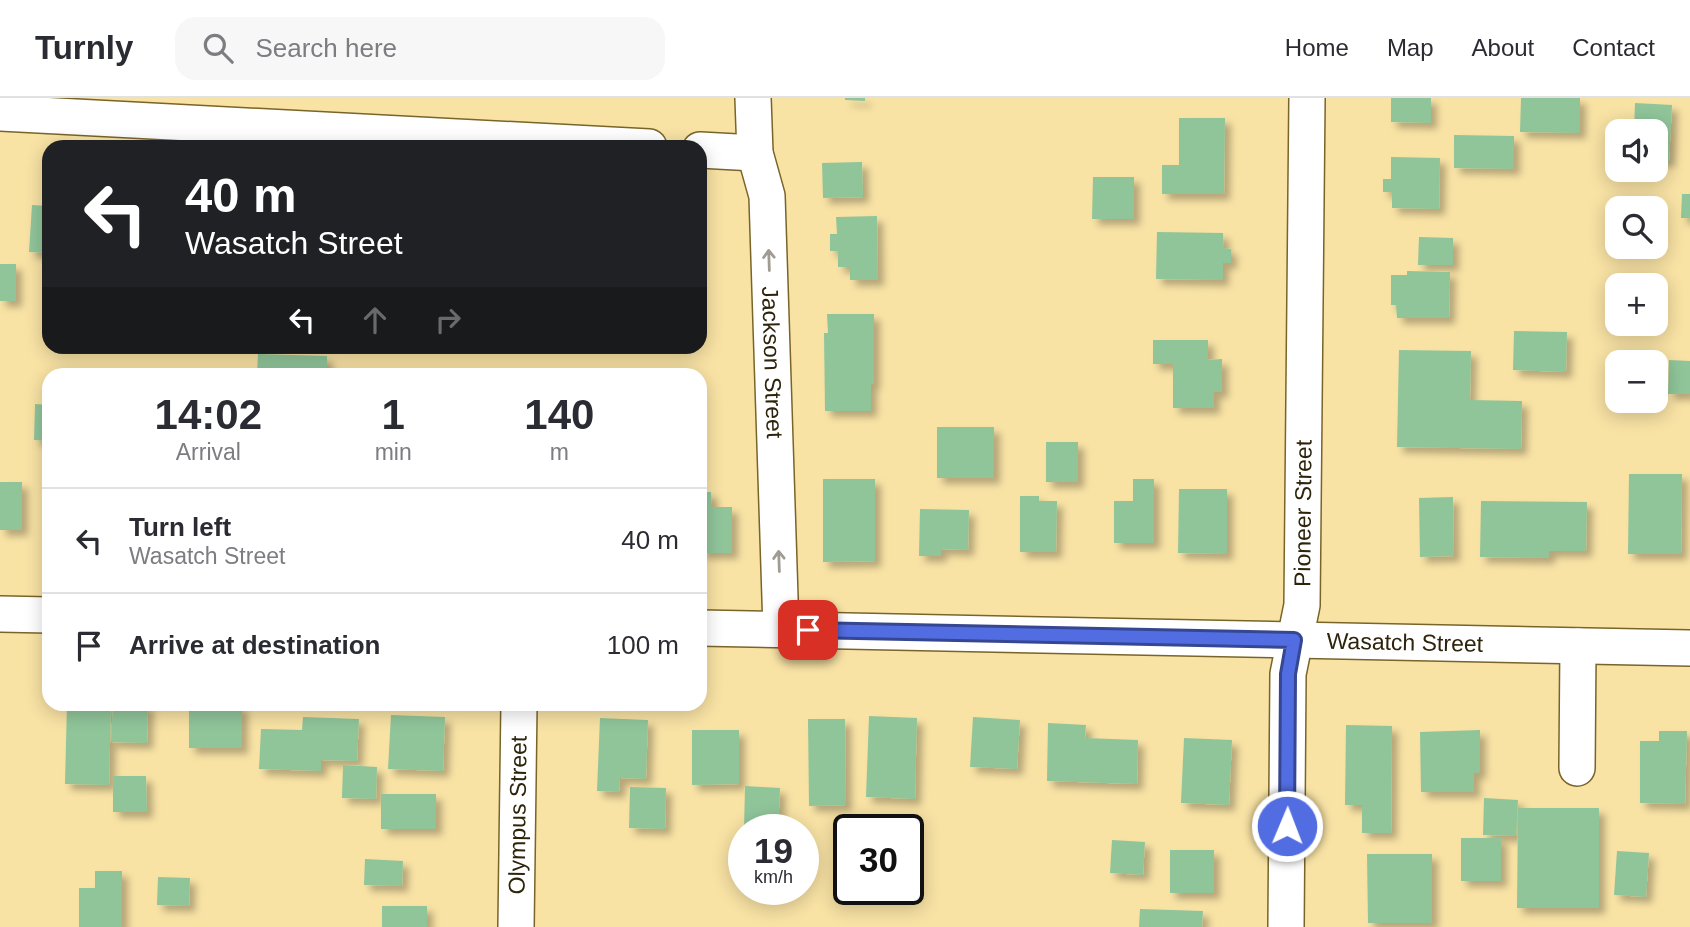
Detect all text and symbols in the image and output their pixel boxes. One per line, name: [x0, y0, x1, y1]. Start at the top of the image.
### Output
search box: [175, 17, 665, 80]
text: Turnly: [35, 29, 133, 66]
icon: search: [199, 29, 237, 67]
text: Search here: [255, 33, 397, 63]
text: Home: [1285, 34, 1349, 61]
text: Map: [1387, 34, 1434, 61]
text: About: [1472, 34, 1534, 61]
text: Contact: [1572, 34, 1655, 61]
map controls: [1605, 119, 1668, 413]
button: sound: [1605, 119, 1668, 182]
icon: left: [70, 168, 161, 259]
text: 40 m: [185, 168, 297, 222]
button: search: [1605, 196, 1668, 259]
text: Wasatch Street: [185, 225, 403, 261]
one-way arrow: [762, 249, 776, 272]
button: +: [1605, 273, 1668, 336]
street label: Jackson Street: [757, 286, 788, 439]
icon: left: [283, 301, 321, 339]
icon: ahead: [356, 301, 394, 339]
icon: right: [429, 301, 467, 339]
button: −: [1605, 350, 1668, 413]
text: 14:02: [155, 391, 262, 438]
text: 1: [381, 391, 405, 438]
text: 140: [524, 391, 594, 438]
text: Arrival: [176, 439, 241, 465]
text: min: [375, 439, 412, 465]
text: m: [550, 439, 569, 465]
street label: Pioneer Street: [1289, 439, 1317, 587]
text: Turn left: [129, 512, 231, 542]
icon: left: [70, 522, 108, 560]
text: 40 m: [621, 525, 679, 555]
text: Wasatch Street: [129, 543, 285, 569]
one-way arrow: [772, 550, 785, 573]
pin: [778, 600, 838, 660]
icon: arrive: [789, 611, 827, 649]
icon: arrive: [70, 627, 108, 665]
street label: Wasatch Street: [1326, 628, 1484, 657]
text: Arrive at destination: [129, 630, 380, 660]
text: 100 m: [607, 630, 679, 660]
street label: Olympus Street: [503, 735, 532, 894]
position arrow: [1250, 789, 1324, 863]
speed limit sign: 30: [833, 814, 924, 905]
text: 19: [754, 831, 793, 870]
text: km/h: [754, 867, 793, 887]

